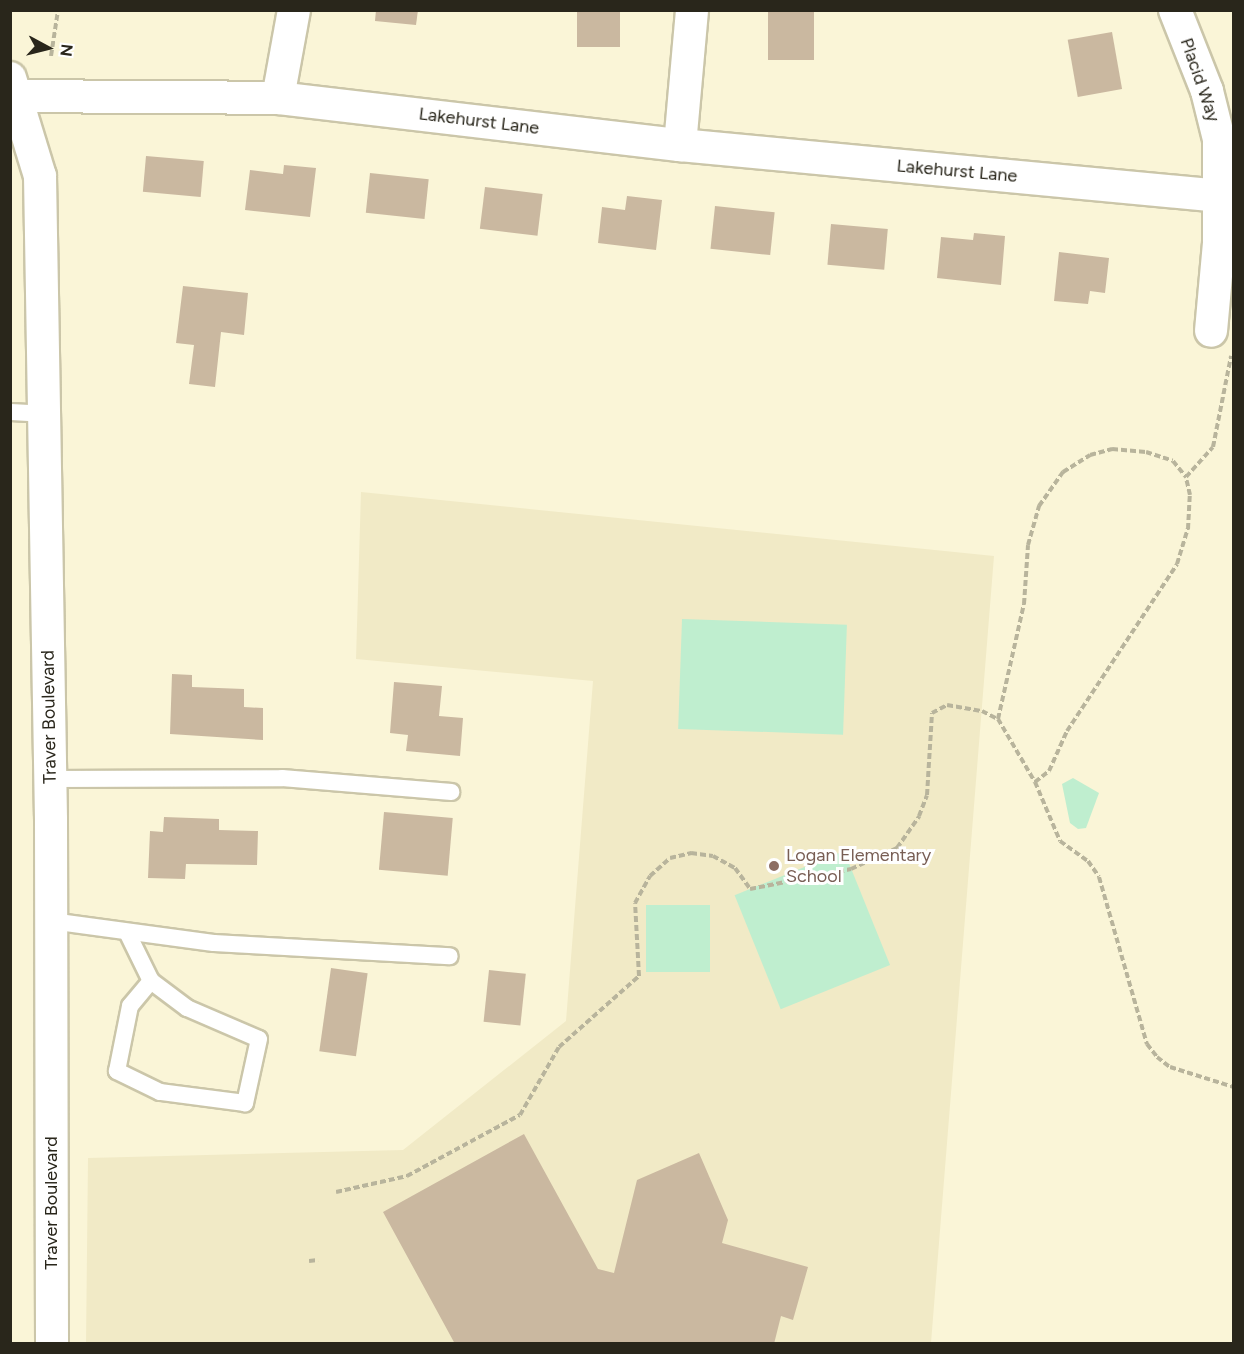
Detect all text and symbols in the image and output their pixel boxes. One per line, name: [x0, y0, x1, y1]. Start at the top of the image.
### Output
north arrow: [18, 18, 78, 78]
street label: Placid Way: [1176, 35, 1224, 125]
text: N: [56, 43, 77, 58]
street label: Lakehurst Lane: [418, 103, 540, 139]
street label: Lakehurst Lane: [896, 155, 1018, 187]
street label: Traver Boulevard: [37, 650, 61, 784]
place label: Logan Elementary School: [786, 845, 931, 888]
marker: Logan Elementary School: [767, 859, 781, 873]
street label: Traver Boulevard: [40, 1136, 62, 1270]

